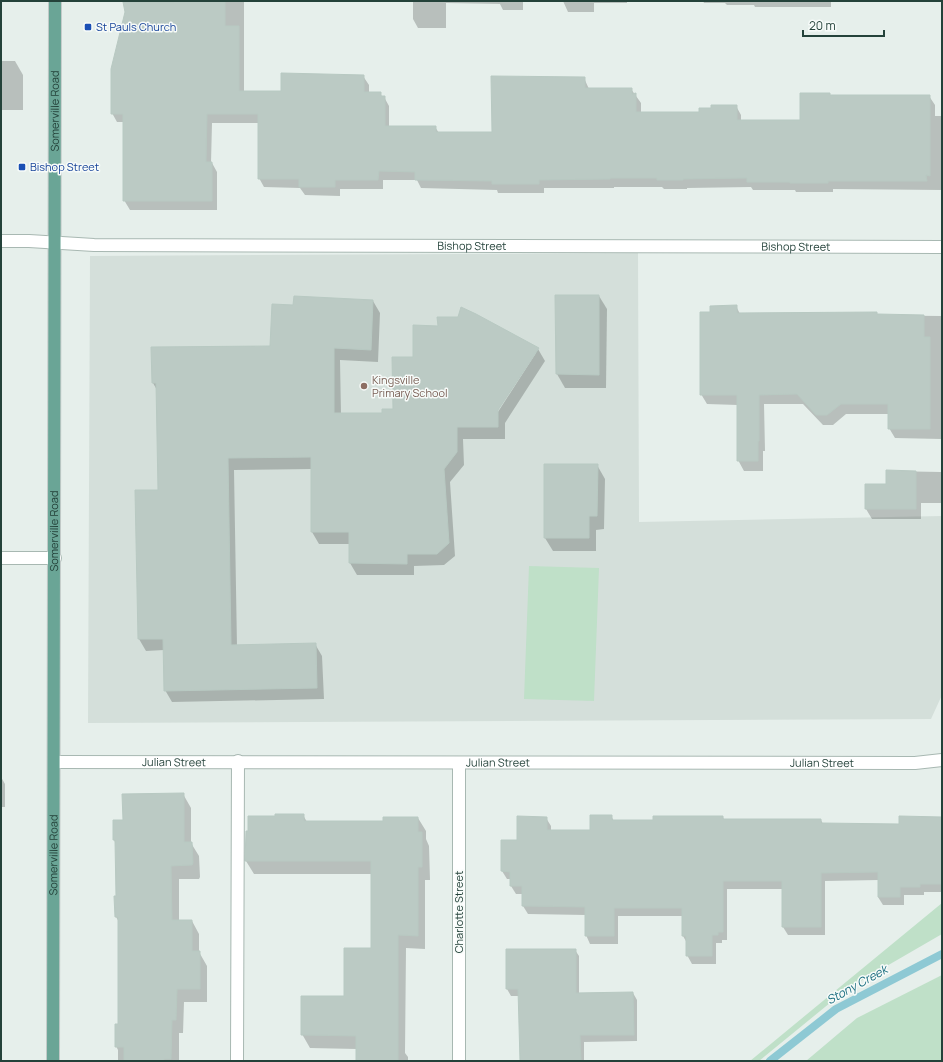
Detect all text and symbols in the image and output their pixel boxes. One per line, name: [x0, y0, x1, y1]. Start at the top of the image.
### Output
scale bar: [803, 12, 884, 38]
text: 20 m: [809, 17, 836, 34]
place label: St Pauls Church: [96, 19, 176, 34]
marker: St Pauls Church: [83, 22, 93, 32]
street label: Somerville Road: [47, 70, 62, 152]
place label: Bishop Street: [30, 159, 99, 174]
marker: Bishop Street: [17, 162, 27, 172]
street label: Bishop Street: [437, 238, 507, 253]
street label: Bishop Street: [761, 239, 831, 254]
place label: Kingsville Primary School: [372, 372, 448, 400]
marker: Kingsville Primary School: [359, 381, 369, 391]
street label: Somerville Road: [46, 490, 61, 572]
street label: Julian Street: [142, 754, 206, 769]
street label: Julian Street: [466, 754, 530, 770]
street label: Julian Street: [790, 755, 854, 770]
street label: Somerville Road: [45, 814, 60, 896]
street label: Charlotte Street: [451, 871, 466, 953]
water label: Stony Creek: [823, 960, 892, 1008]

